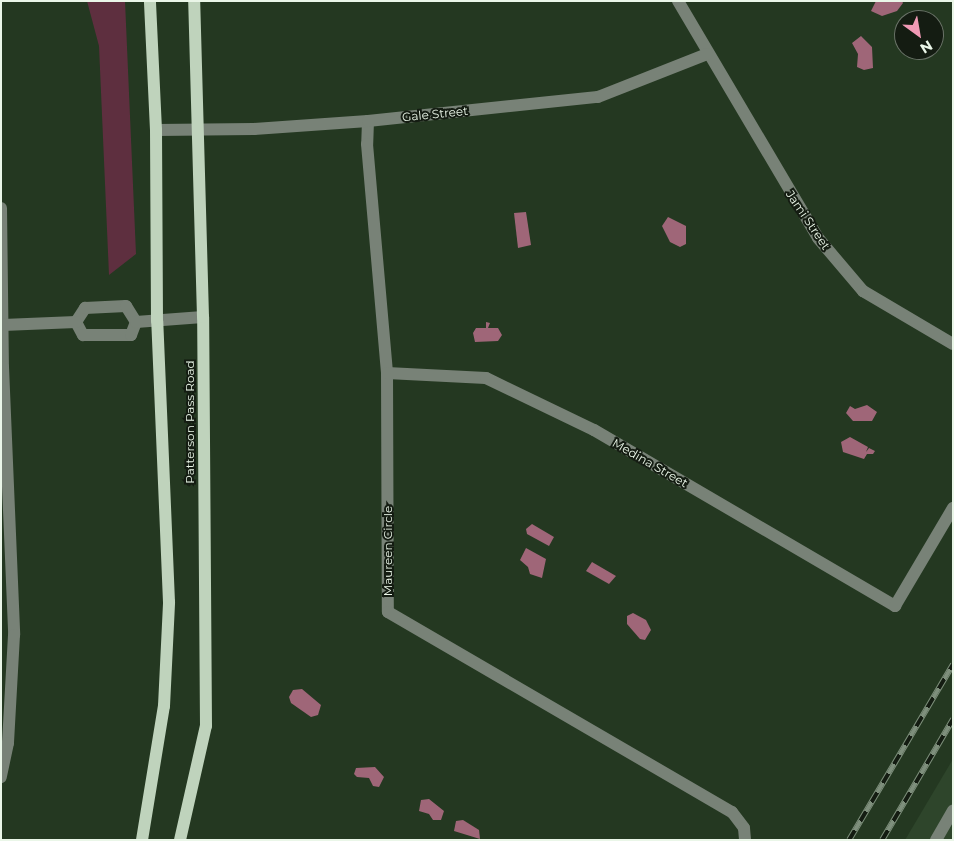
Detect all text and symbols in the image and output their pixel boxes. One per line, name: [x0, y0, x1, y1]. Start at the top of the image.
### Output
north arrow: [894, 10, 944, 60]
text: N: [917, 36, 936, 58]
street label: Gale Street: [401, 103, 469, 125]
street label: Jami Street: [783, 188, 833, 252]
street label: Patterson Pass Road: [183, 360, 197, 484]
street label: Medina Street: [610, 436, 690, 490]
street label: Maureen Circle: [381, 506, 395, 596]

